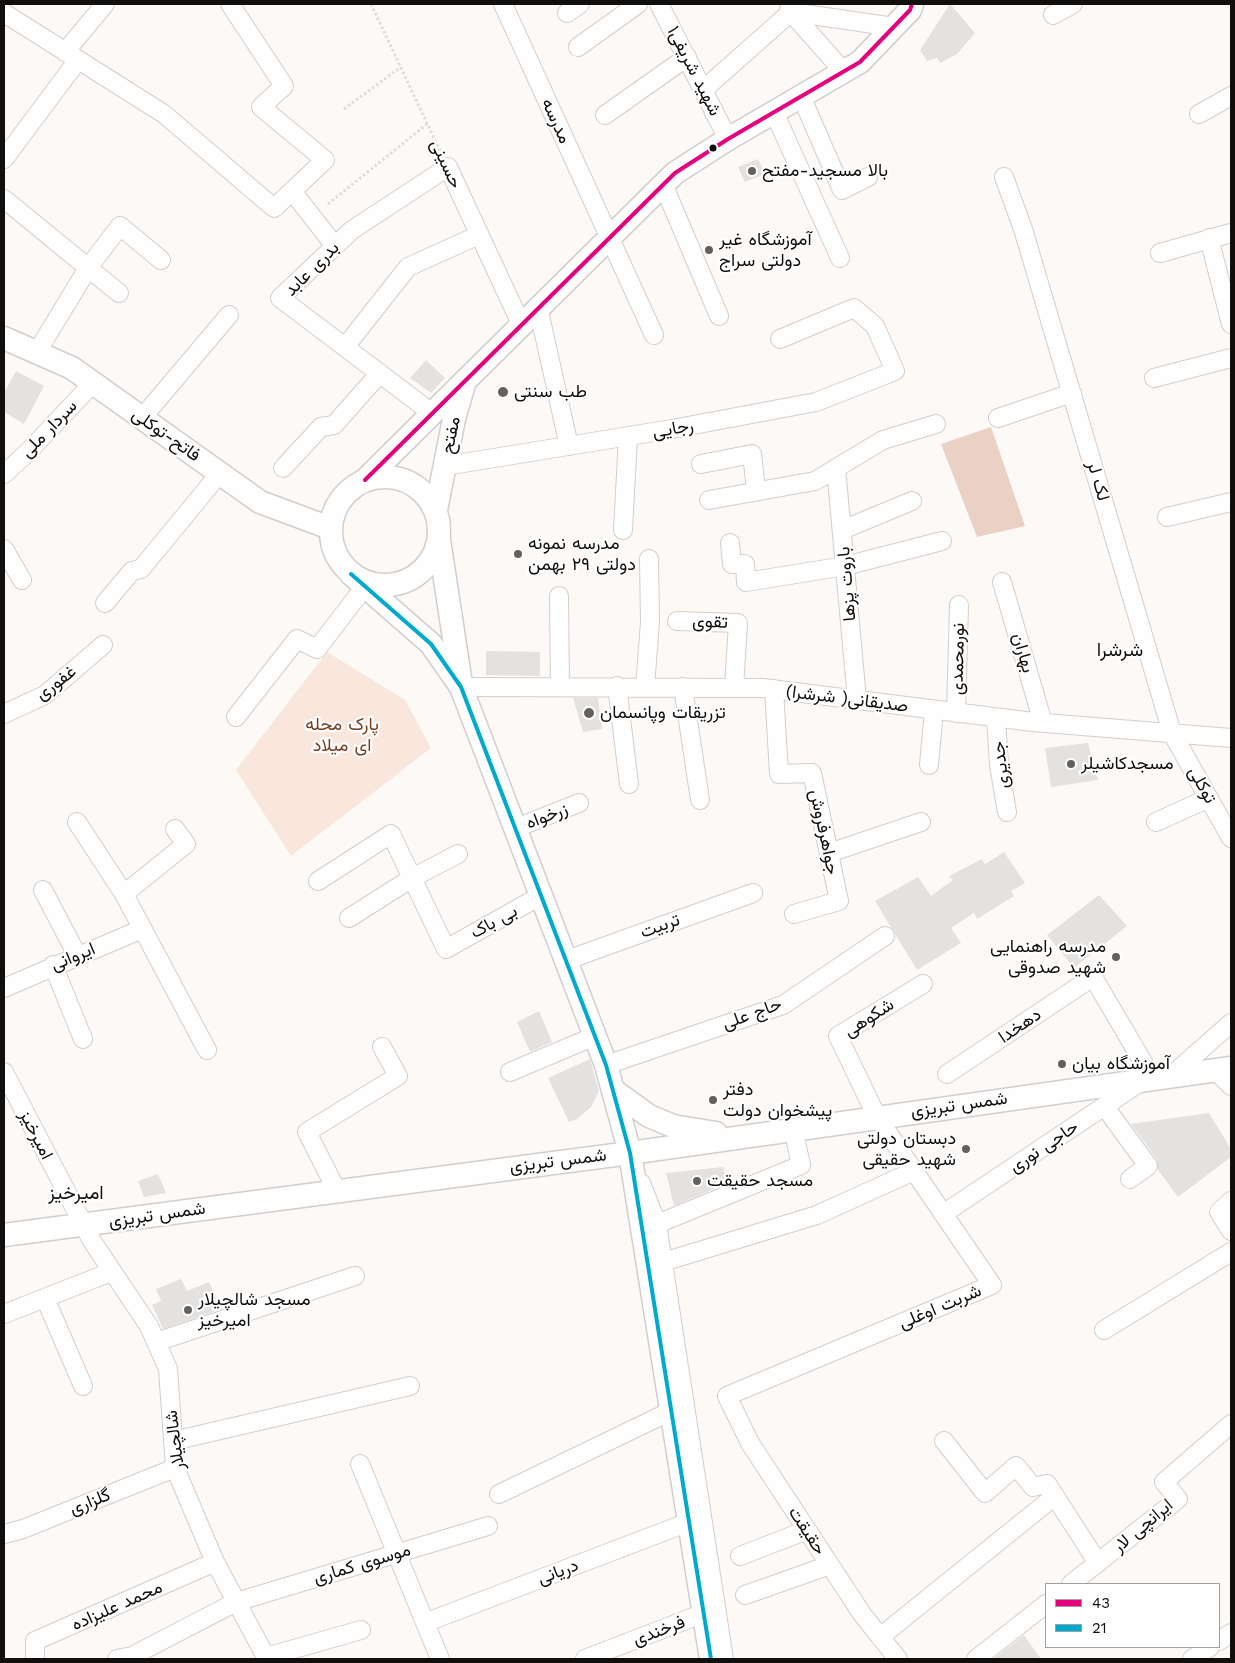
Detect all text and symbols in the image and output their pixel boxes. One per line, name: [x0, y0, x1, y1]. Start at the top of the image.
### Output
street label: شهید شریفی۱: [662, 22, 726, 120]
street label: مدرسه: [536, 95, 576, 147]
street label: حسینی: [425, 136, 467, 192]
unlabelled marker: [708, 143, 718, 153]
place label: بالا مسجید-مفتح: [762, 160, 888, 182]
marker: بالا مسجید-مفتح: [746, 165, 758, 177]
place label: آموزشگاه غیر دولتی سراج: [719, 229, 812, 272]
street label: بدری عابد: [280, 237, 344, 301]
marker: آموزشگاه غیر دولتی سراج: [703, 244, 715, 256]
place label: طب سنتی: [514, 381, 587, 403]
marker: طب سنتی: [496, 385, 510, 399]
street label: سردار ملی: [16, 396, 82, 462]
street label: فاتح-توکلی: [127, 404, 205, 466]
street label: مفتح: [437, 414, 465, 456]
street label: رجایی: [651, 415, 695, 443]
street label: لک لر: [1082, 459, 1114, 503]
place label: مدرسه نمونه دولتی ۲۹ بهمن: [528, 533, 636, 576]
street label: باروت پزها: [833, 546, 861, 622]
marker: مدرسه نمونه دولتی ۲۹ بهمن: [512, 548, 524, 560]
street label: تقوی: [692, 611, 728, 633]
street label: نورمحمدی: [947, 623, 969, 695]
street label: بهاران: [1007, 631, 1039, 675]
district label: شرشرا: [1097, 639, 1143, 661]
street label: غفوری: [31, 661, 81, 705]
street label: (شرشرا )صدیقانی: [785, 681, 909, 717]
place label: تزریقات وپانسمان: [600, 702, 726, 724]
marker: تزریقات وپانسمان: [582, 706, 596, 720]
park label: پارک محله ای میلاد: [305, 714, 379, 756]
street label: جدیری: [988, 740, 1014, 790]
place label: مسجدکاشیلر: [1081, 753, 1174, 775]
marker: مسجدکاشیلر: [1065, 758, 1077, 770]
street label: توکلی: [1183, 763, 1221, 807]
street label: جواهرفروش: [804, 787, 844, 877]
street label: زرخواه: [523, 798, 571, 834]
street label: بی باک: [467, 900, 521, 944]
street label: تربیت: [637, 909, 683, 943]
place label: مدرسه راهنمایی شهید صدوقی: [990, 936, 1106, 979]
street label: ایروانی: [48, 938, 98, 976]
marker: مدرسه راهنمایی شهید صدوقی: [1110, 951, 1122, 963]
street label: حاج علی: [719, 993, 785, 1035]
street label: شکوهی: [840, 994, 898, 1042]
street label: دهخدا: [994, 1004, 1046, 1048]
place label: آموزشگاه بیان: [1072, 1053, 1170, 1075]
marker: آموزشگاه بیان: [1056, 1058, 1068, 1070]
place label: دفتر پیشخوان دولت: [723, 1079, 832, 1122]
street label: شمس تبریزی: [909, 1088, 1009, 1122]
marker: دفتر پیشخوان دولت: [707, 1094, 719, 1106]
street label: امیرخیز: [14, 1107, 58, 1163]
street label: حاجی نوری: [1005, 1116, 1083, 1178]
place label: دبستان دولتی شهید حقیقی: [857, 1128, 956, 1170]
marker: دبستان دولتی شهید حقیقی: [960, 1143, 972, 1155]
street label: شمس تبریزی: [508, 1144, 608, 1178]
place label: مسجد حقیقت: [707, 1170, 813, 1192]
marker: مسجد حقیقت: [691, 1175, 703, 1187]
district label: امیرخیز: [48, 1182, 104, 1204]
street label: شمس تبریزی: [107, 1198, 207, 1232]
street label: شربت اوغلی: [895, 1280, 985, 1334]
place label: مسجد شالچیلار امیرخیز: [198, 1289, 311, 1332]
marker: مسجد شالچیلار امیرخیز: [182, 1304, 194, 1316]
street label: شالچیلار: [161, 1409, 189, 1471]
street label: گلزاری: [66, 1484, 114, 1520]
street label: ایرانچی لار: [1109, 1495, 1177, 1557]
street label: حقیقت: [783, 1503, 831, 1559]
street label: موسوی کماری: [311, 1539, 413, 1589]
street label: دریانی: [535, 1554, 581, 1590]
street label: محمد علیزاده: [68, 1576, 166, 1636]
legend: [1045, 1583, 1220, 1648]
text: 43: [1092, 1594, 1110, 1612]
street label: فرخندی: [630, 1611, 688, 1651]
text: 21: [1092, 1619, 1107, 1637]

